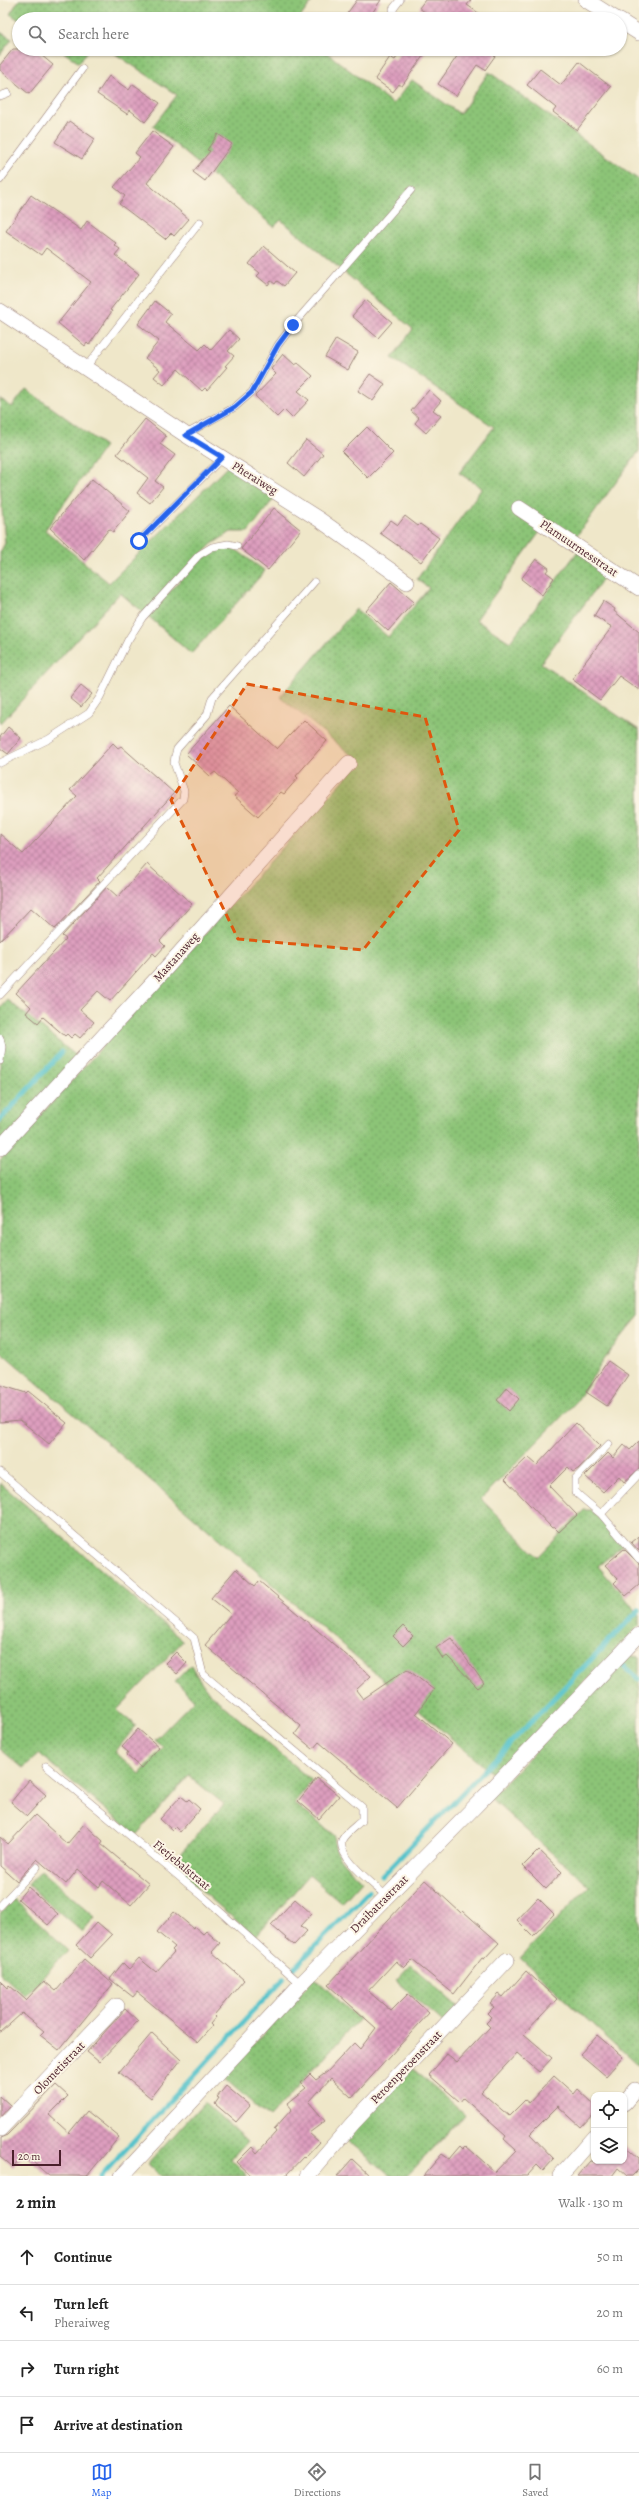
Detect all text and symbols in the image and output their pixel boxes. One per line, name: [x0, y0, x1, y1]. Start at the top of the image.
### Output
search box: [12, 12, 627, 56]
icon: search: [26, 23, 48, 45]
text: Search here: [58, 24, 129, 44]
route end: [284, 316, 302, 334]
street label: Pheraiweg: [229, 458, 281, 498]
street label: Plamuurmesstraat: [537, 516, 621, 580]
route start: [130, 532, 148, 550]
street label: Mastanaweg: [149, 929, 203, 985]
street label: Fietjebalstraat: [150, 1836, 214, 1894]
street label: Draibatrastraat: [346, 1871, 412, 1937]
street label: Peroenperoenstraat: [367, 2027, 445, 2107]
street label: Olometistraat: [30, 2038, 89, 2098]
map controls: [591, 2092, 627, 2164]
button: locate: [591, 2092, 627, 2128]
button: layers: [591, 2128, 627, 2164]
scale bar: [12, 2148, 61, 2167]
text: 20 m: [18, 2149, 40, 2164]
text: 2 min: [16, 2191, 56, 2214]
text: Walk · 130 m: [558, 2194, 623, 2211]
icon: ahead: [16, 2246, 38, 2268]
text: Continue: [54, 2247, 112, 2267]
text: 50 m: [597, 2248, 623, 2265]
text: Turn left: [54, 2294, 109, 2314]
icon: left: [16, 2302, 38, 2324]
text: 20 m: [597, 2304, 623, 2321]
text: Pheraiweg: [54, 2314, 110, 2331]
icon: right: [16, 2358, 38, 2380]
text: Turn right: [54, 2359, 119, 2379]
text: 60 m: [597, 2360, 623, 2377]
icon: arrive: [16, 2414, 38, 2436]
text: Arrive at destination: [54, 2415, 183, 2435]
tab: Map: [91, 2461, 113, 2500]
tab: Directions: [294, 2461, 341, 2500]
tab: Saved: [522, 2461, 548, 2500]

